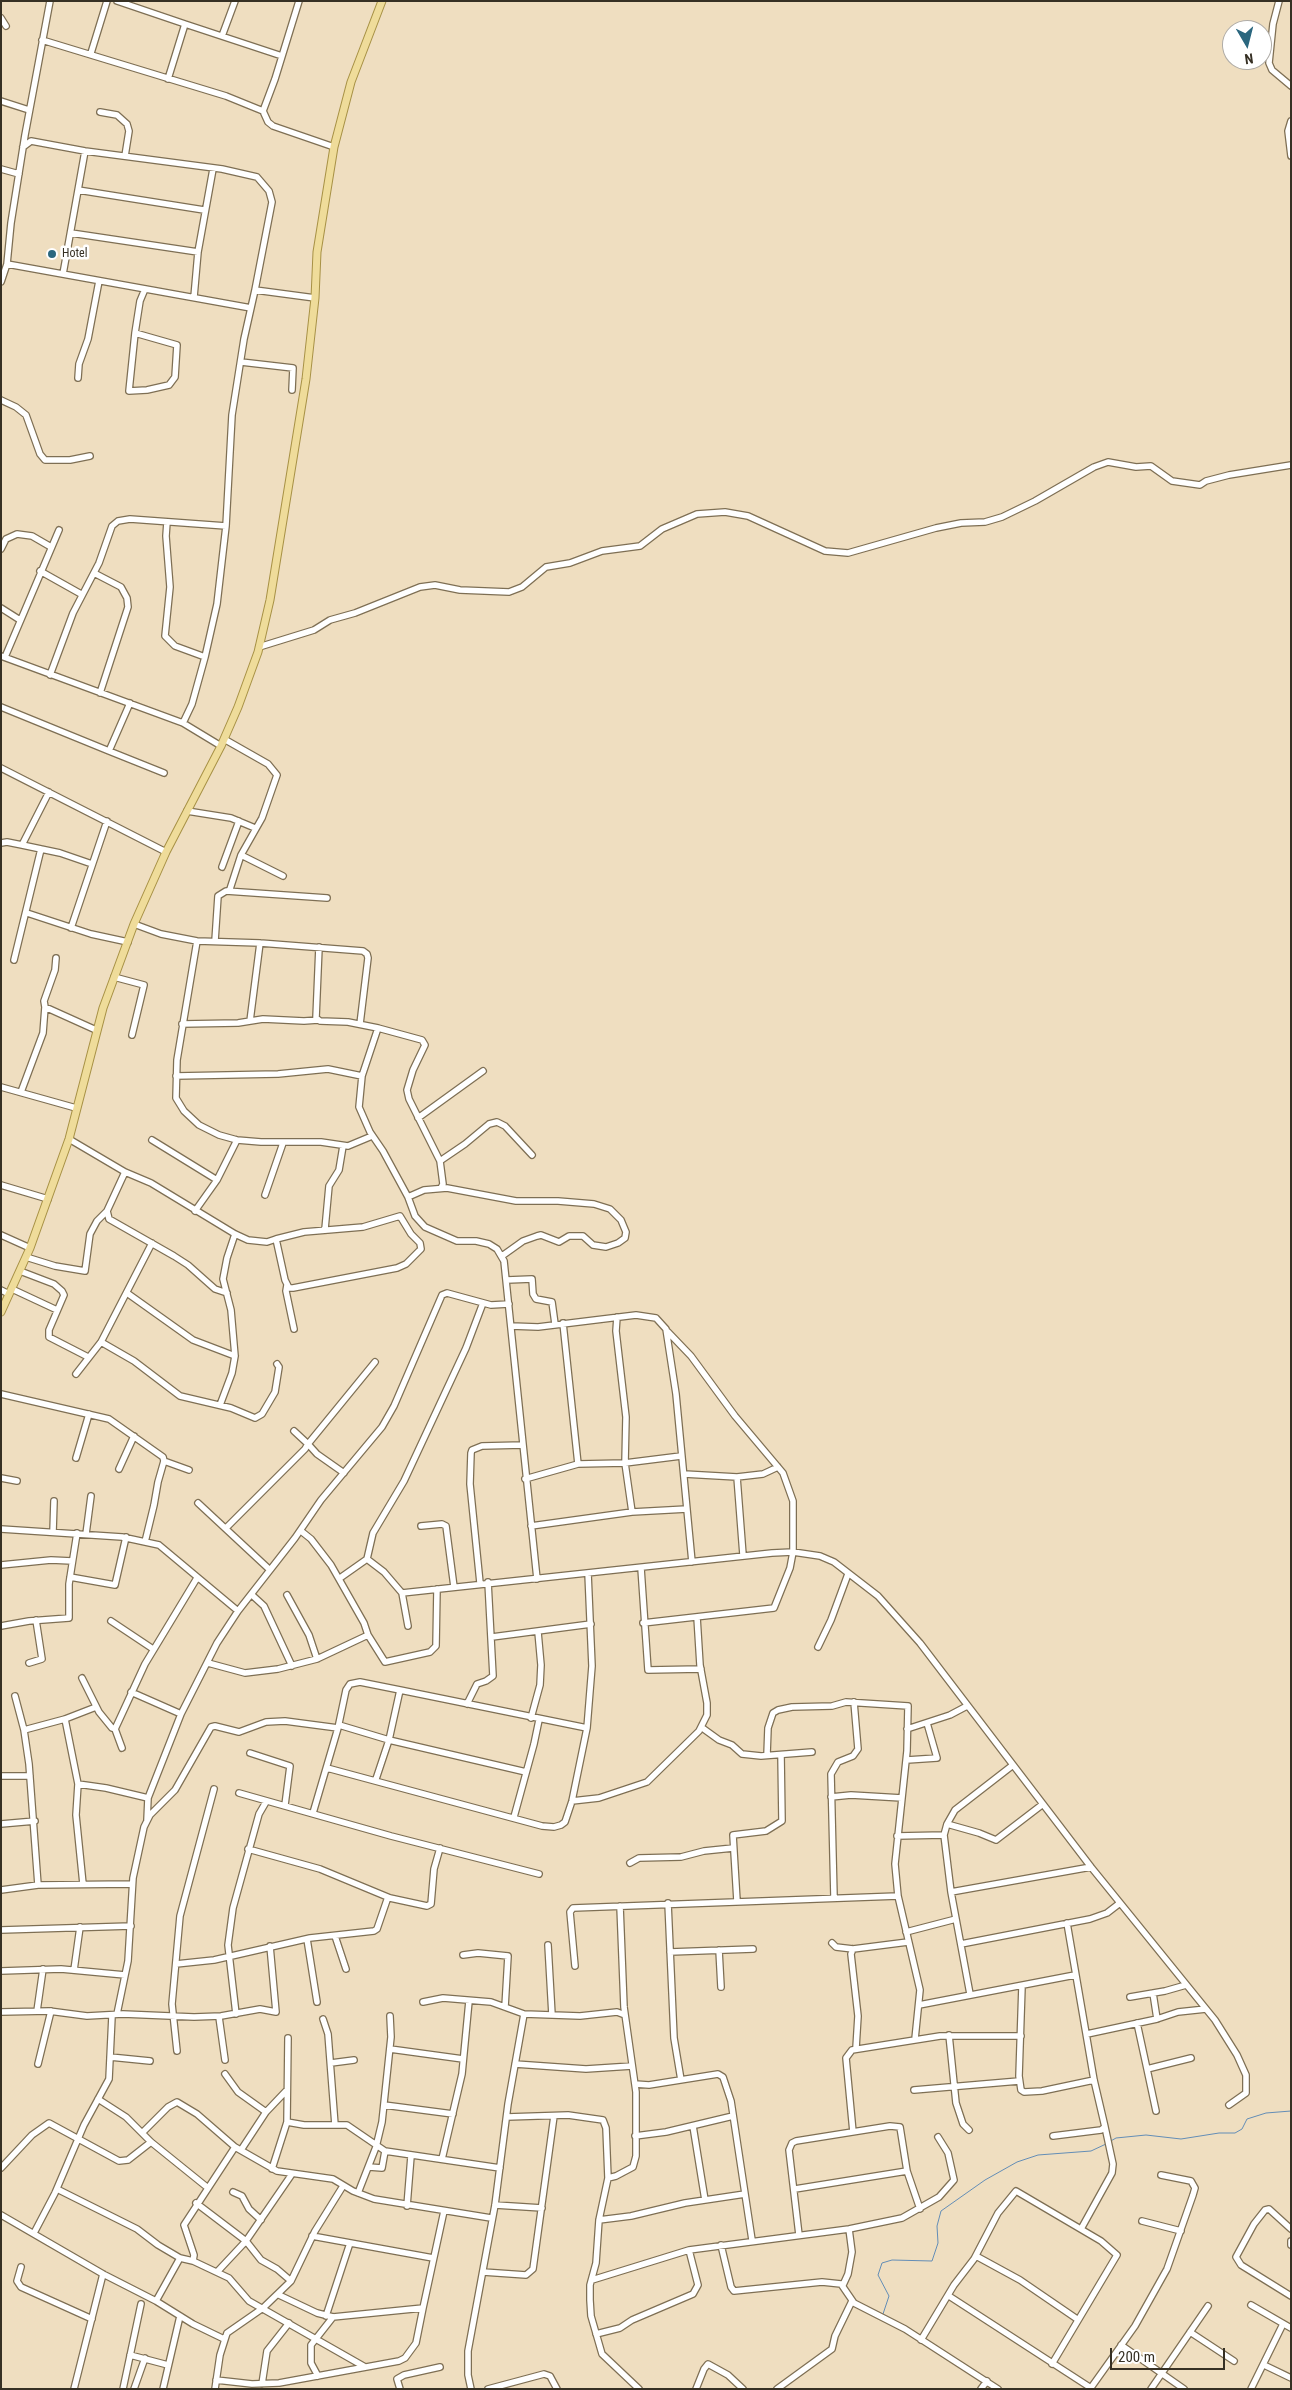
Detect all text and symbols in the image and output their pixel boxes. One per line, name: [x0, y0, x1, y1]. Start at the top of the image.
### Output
north arrow: [1222, 20, 1272, 70]
text: N: [1244, 50, 1254, 67]
place label: Hotel: [62, 247, 87, 261]
marker: Hotel: [46, 248, 58, 260]
scale bar: [1112, 2338, 1227, 2370]
text: 200 m: [1118, 2348, 1155, 2366]

